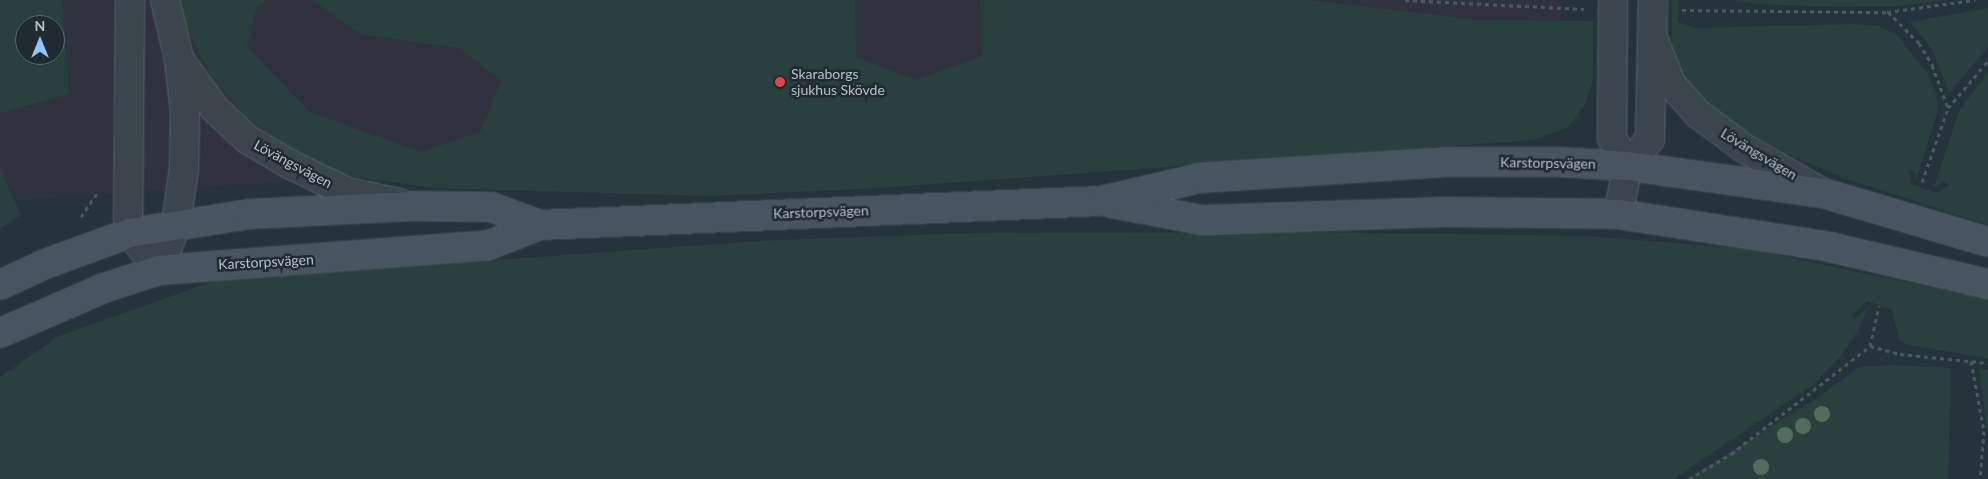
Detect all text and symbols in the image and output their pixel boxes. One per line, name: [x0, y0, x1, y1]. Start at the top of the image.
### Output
north arrow: [15, 15, 65, 65]
text: N: [35, 17, 45, 34]
place label: Skaraborgs sjukhus Skövde: [791, 66, 885, 98]
marker: Skaraborgs sjukhus Skövde: [773, 75, 787, 89]
street label: Lövängsvägen: [1718, 125, 1800, 183]
street label: Lövängsvägen: [251, 136, 335, 192]
street label: Karstorpsvägen: [1500, 154, 1596, 172]
street label: Karstorpsvägen: [773, 202, 869, 222]
street label: Karstorpsvägen: [218, 251, 314, 273]

